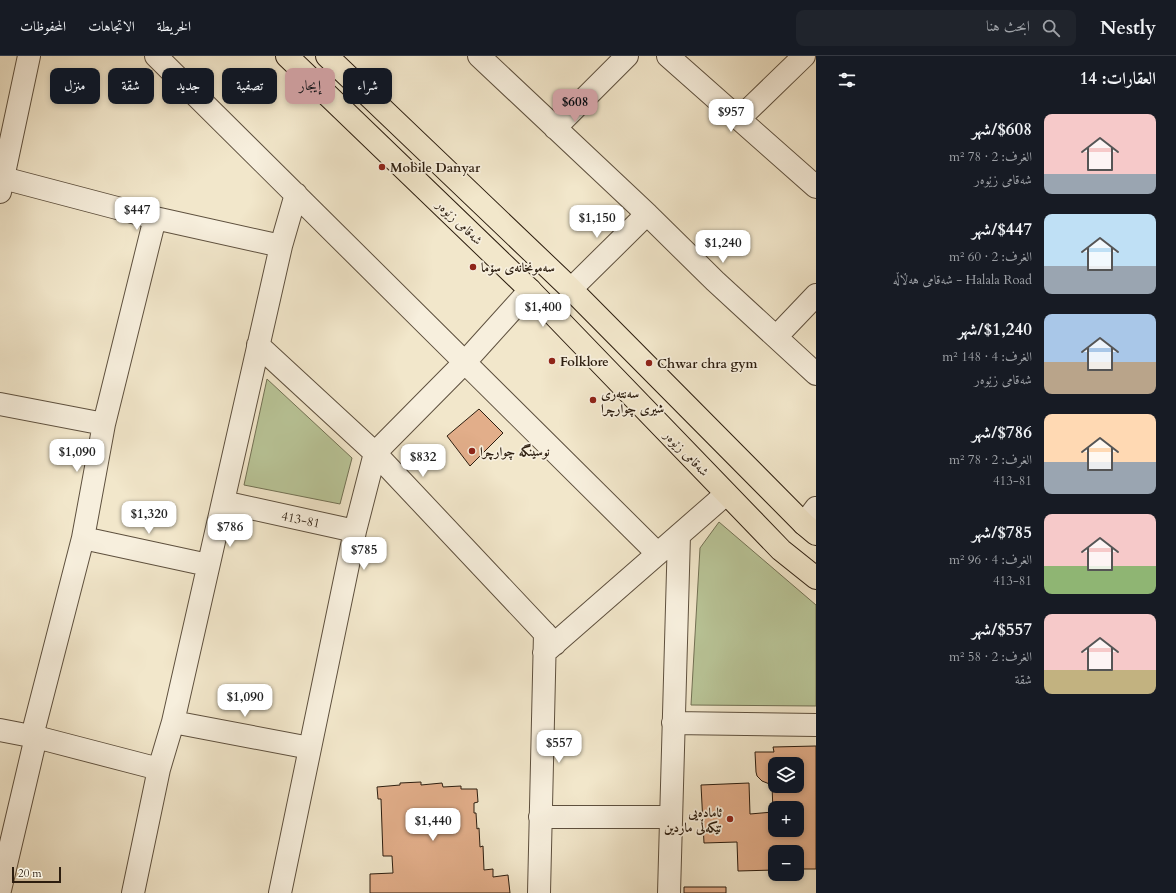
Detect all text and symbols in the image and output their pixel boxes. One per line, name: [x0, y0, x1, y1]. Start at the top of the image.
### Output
search box: [796, 10, 1076, 46]
text: Nestly: [1100, 15, 1156, 41]
text: ابحث هنا: [986, 16, 1030, 36]
text: المحفوظات: [20, 17, 66, 36]
text: الاتجاهات: [88, 17, 135, 36]
text: الخريطة: [157, 17, 191, 36]
icon: search: [1040, 17, 1062, 39]
text: العقارات: 14: [1080, 67, 1156, 90]
chip: منزل: [50, 68, 100, 104]
chip: شقة: [108, 68, 154, 104]
chip: جديد: [162, 68, 214, 104]
chip: تصفية: [222, 68, 277, 104]
chip: إيجار: [285, 68, 335, 104]
chip: شراء: [343, 68, 392, 104]
icon: filters: [836, 69, 858, 91]
pin: $608: [551, 89, 599, 123]
text: $608: [562, 93, 588, 111]
pin: $957: [707, 99, 755, 133]
text: $957: [718, 103, 744, 121]
text: $608/شهر: [972, 118, 1032, 141]
icon: home: [1076, 130, 1124, 178]
text: الغرف: 2 · 78 m²: [949, 148, 1032, 166]
place label: Mobile Danyar: [390, 159, 481, 177]
marker: Mobile Danyar: [377, 162, 387, 172]
text: شەقامی زێوەر: [974, 171, 1032, 189]
street label: شەقامی زێوەر: [431, 195, 486, 249]
pin: $447: [113, 197, 161, 231]
text: $447: [124, 201, 150, 219]
pin: $1,150: [564, 205, 630, 239]
text: $1,150: [578, 209, 616, 227]
text: $447/شهر: [972, 218, 1032, 241]
pin: $1,240: [690, 230, 756, 264]
icon: home: [1076, 230, 1124, 278]
text: $1,240: [704, 234, 742, 252]
text: الغرف: 2 · 60 m²: [949, 248, 1032, 266]
place label: سەمونخانەی سۆما: [481, 259, 555, 277]
marker: سەمونخانەی سۆما: [468, 262, 478, 272]
text: Halala Road - شەقامی هەڵاڵە: [893, 271, 1032, 289]
pin: $1,400: [510, 294, 576, 328]
text: $1,400: [524, 298, 562, 316]
text: $1,240/شهر: [958, 318, 1032, 341]
icon: home: [1076, 330, 1124, 378]
text: الغرف: 4 · 148 m²: [942, 348, 1032, 366]
place label: Folklore: [560, 353, 609, 371]
place label: Chwar chra gym: [657, 355, 758, 373]
marker: Folklore: [547, 356, 557, 366]
marker: Chwar chra gym: [644, 358, 654, 368]
text: شەقامی زێوەر: [974, 371, 1032, 389]
place label: سەنتەری شیری چوارچرا: [601, 385, 664, 418]
marker: سەنتەری شیری چوارچرا: [588, 395, 598, 405]
text: $786/شهر: [972, 421, 1032, 444]
street label: شەقامی زێوەر: [658, 425, 713, 481]
icon: home: [1076, 430, 1124, 478]
pin: $1,090: [44, 439, 110, 473]
text: $1,090: [58, 443, 96, 461]
place label: نوسینگە چوارچرا: [480, 443, 550, 461]
pin: $832: [399, 444, 447, 478]
marker: نوسینگە چوارچرا: [467, 446, 477, 456]
text: $832: [410, 448, 436, 466]
text: الغرف: 2 · 78 m²: [949, 451, 1032, 469]
text: 413-81: [993, 472, 1032, 490]
pin: $1,320: [116, 501, 182, 535]
text: $1,320: [130, 505, 168, 523]
street label: 413-81: [280, 507, 322, 533]
pin: $786: [206, 514, 254, 548]
text: $786: [217, 518, 243, 536]
text: $785/شهر: [972, 521, 1032, 544]
icon: home: [1076, 530, 1124, 578]
pin: $785: [340, 537, 388, 571]
text: $785: [351, 541, 377, 559]
text: الغرف: 4 · 96 m²: [949, 551, 1032, 569]
text: 413-81: [993, 572, 1032, 590]
text: $557/شهر: [972, 618, 1032, 641]
icon: home: [1076, 630, 1124, 678]
text: الغرف: 2 · 58 m²: [949, 648, 1032, 666]
text: شقة: [1015, 671, 1032, 689]
pin: $1,090: [212, 684, 278, 718]
text: $1,090: [226, 688, 264, 706]
pin: $557: [535, 730, 583, 764]
text: $557: [546, 734, 572, 752]
map controls: [768, 757, 804, 881]
button: layers: [768, 757, 804, 793]
button: +: [768, 801, 804, 837]
place label: ئامادەیی تێکەڵی ماردین: [664, 804, 723, 837]
pin: $1,440: [400, 808, 466, 842]
text: $1,440: [414, 812, 452, 830]
marker: ئامادەیی تێکەڵی ماردین: [725, 814, 735, 824]
button: −: [768, 845, 804, 881]
scale bar: [12, 865, 61, 884]
text: 20 m: [18, 866, 42, 881]

